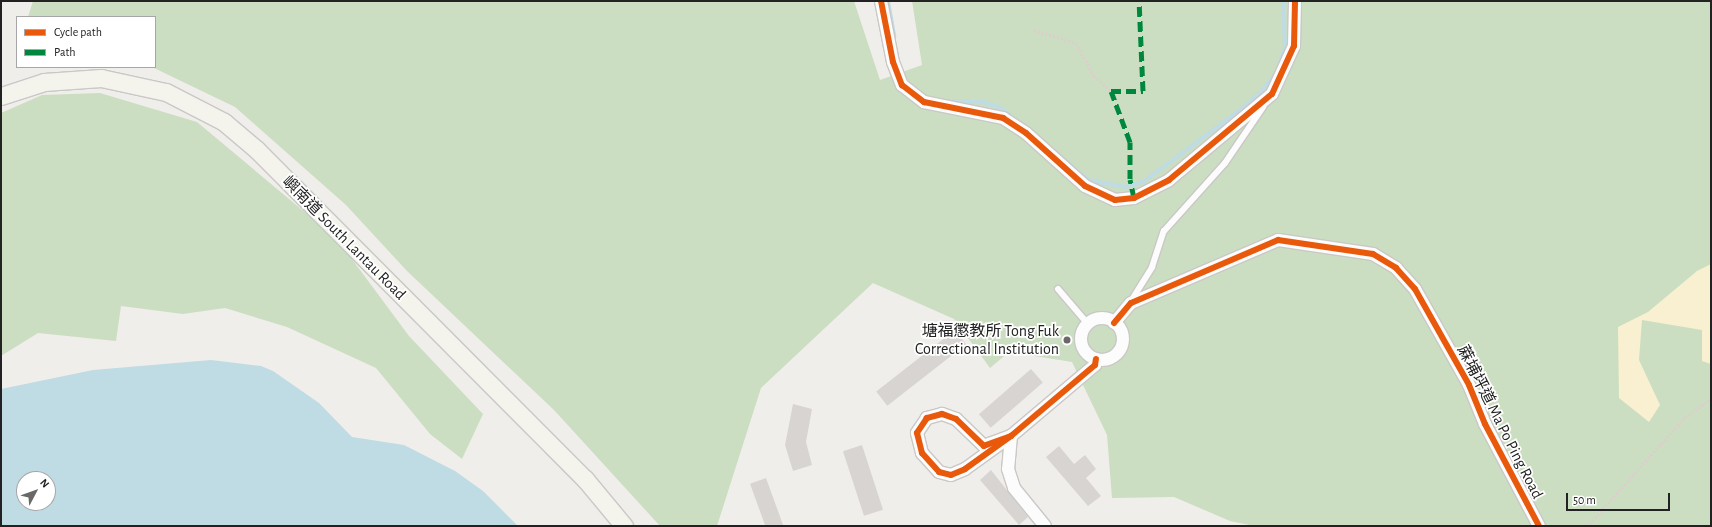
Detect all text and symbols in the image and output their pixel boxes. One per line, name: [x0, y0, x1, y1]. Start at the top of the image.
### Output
legend: [16, 16, 156, 68]
text: Cycle path: [54, 26, 102, 38]
text: Path: [54, 46, 76, 58]
street label: 嶼南道 South Lantau Road: [278, 172, 410, 304]
place label: 塘福懲教所 Tong Fuk Correctional Institution: [915, 321, 1059, 359]
marker: 塘福懲教所 Tong Fuk Correctional Institution: [1062, 335, 1072, 345]
street label: 蔴埔坪道 Ma Po Ping Road: [1453, 342, 1547, 502]
north arrow: [16, 471, 56, 511]
text: N: [38, 477, 51, 490]
scale bar: [1568, 485, 1672, 511]
text: 50 m: [1573, 494, 1596, 506]

